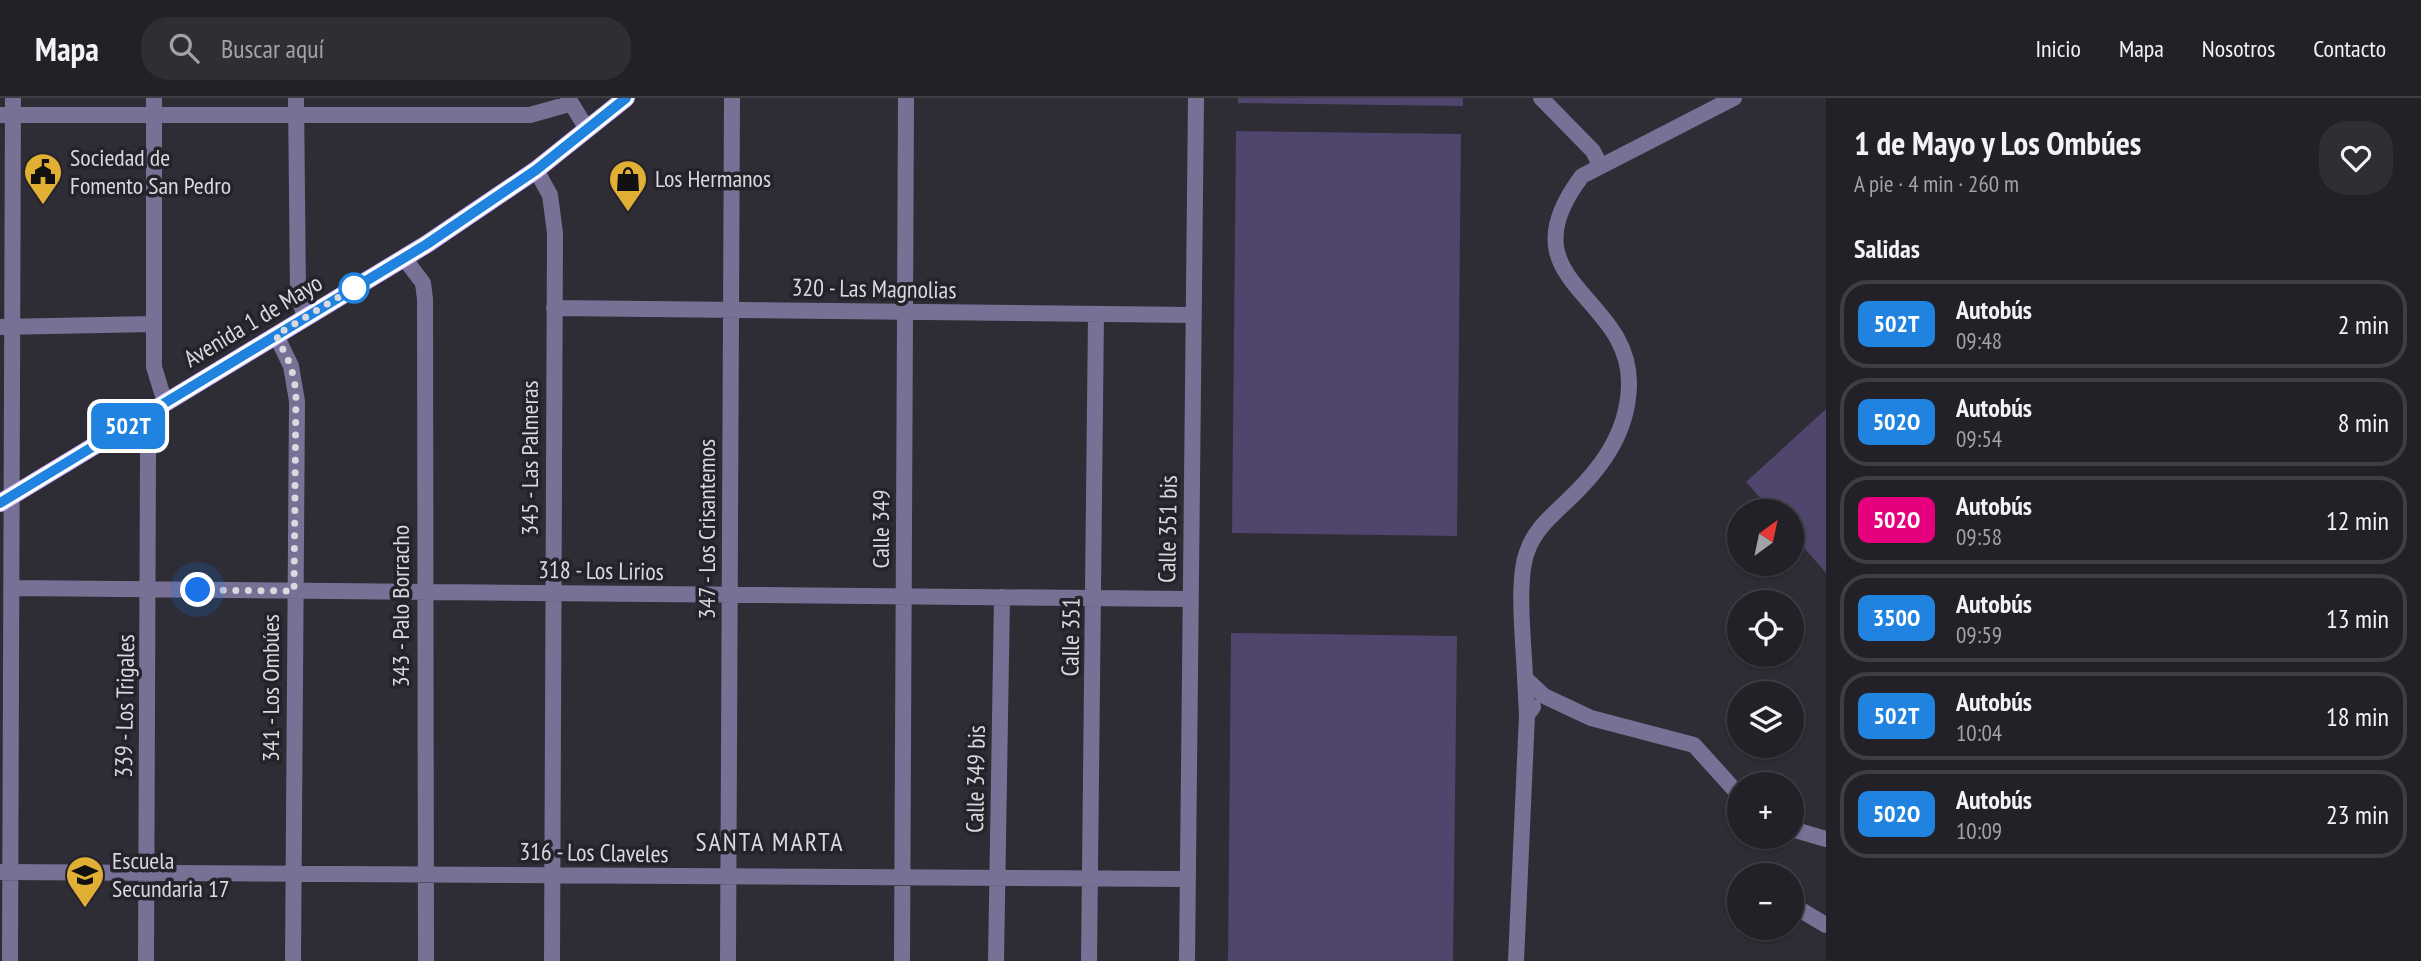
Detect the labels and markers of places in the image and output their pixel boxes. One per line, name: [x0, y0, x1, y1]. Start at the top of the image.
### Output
place label: Sociedad de Fomento San Pedro: [70, 142, 231, 201]
public building icon: Sociedad de Fomento San Pedro: [22, 151, 64, 206]
shop icon: Los Hermanos: [607, 158, 649, 213]
place label: Los Hermanos: [655, 163, 771, 194]
unlabelled marker: [339, 273, 369, 303]
place label: Escuela Secundaria 17: [112, 845, 230, 904]
school or university icon: Escuela Secundaria 17: [64, 854, 106, 909]

